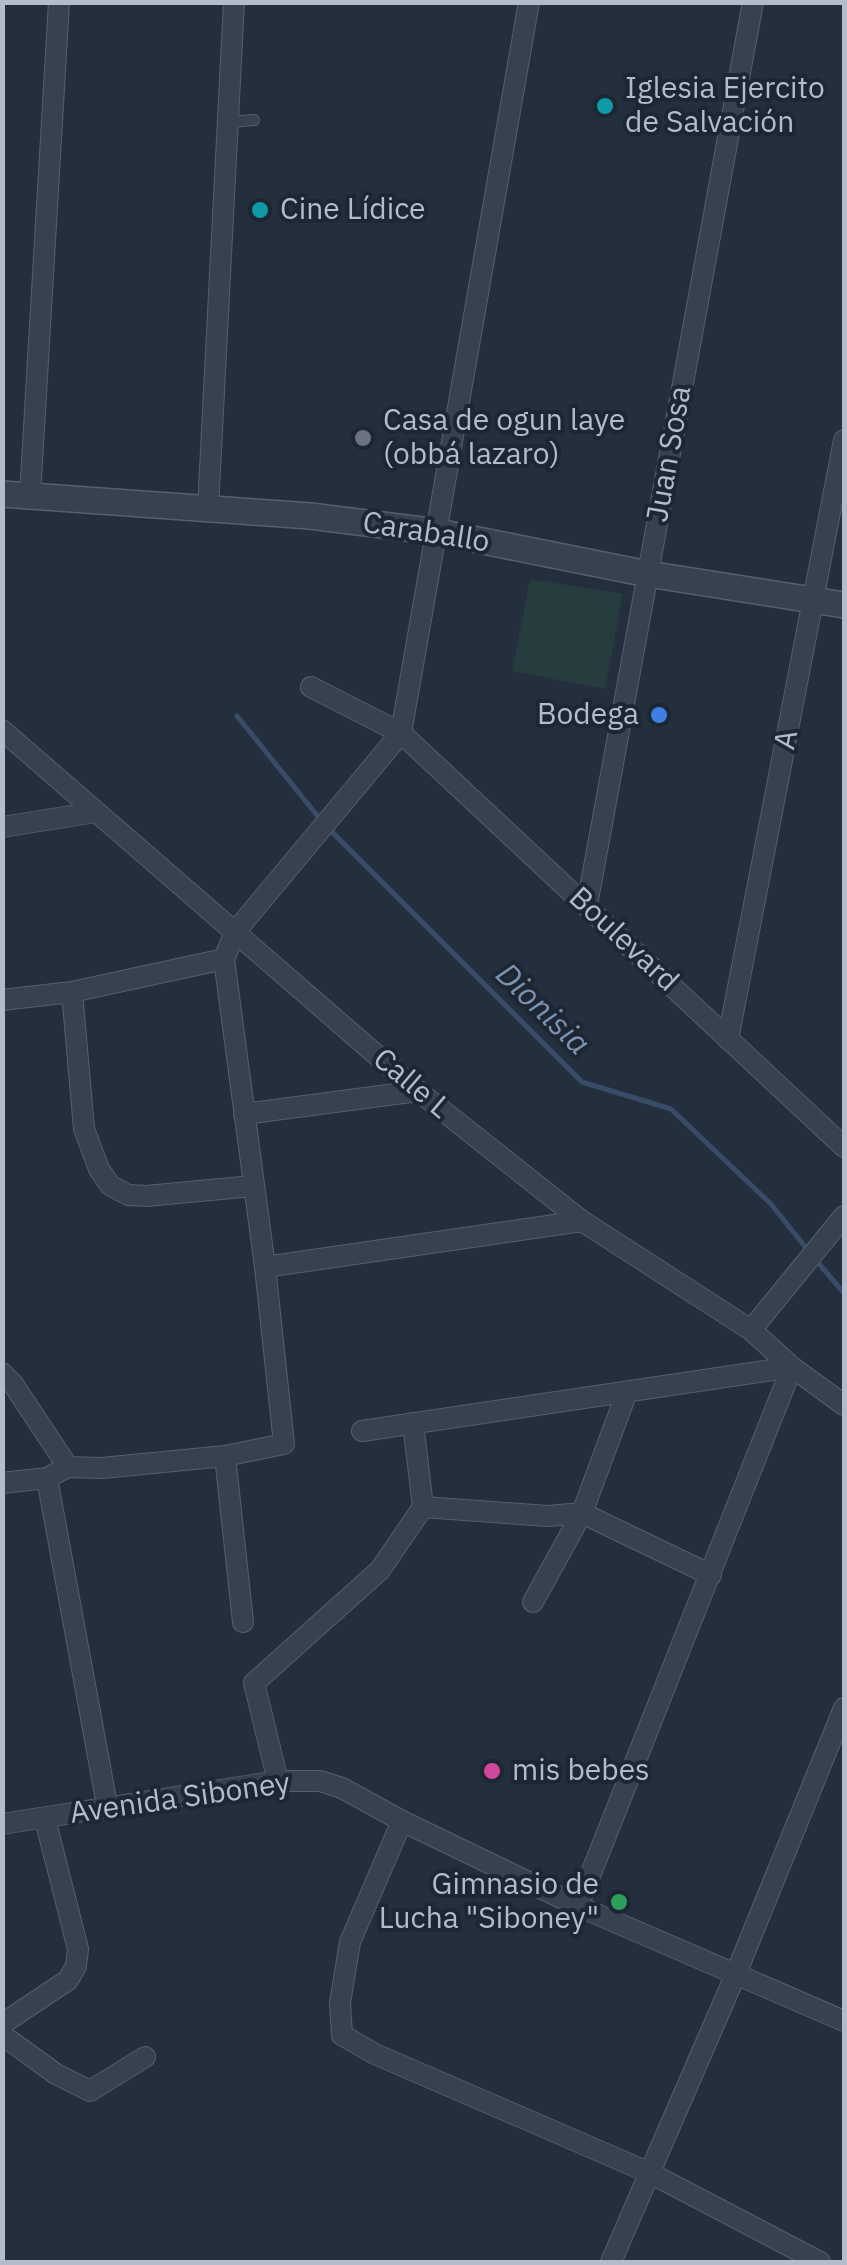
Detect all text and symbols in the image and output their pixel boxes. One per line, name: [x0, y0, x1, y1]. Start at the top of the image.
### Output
place label: Iglesia Ejercito de Salvación: [625, 71, 825, 142]
marker: Iglesia Ejercito de Salvación: [594, 95, 616, 117]
place label: Cine Lídice: [280, 192, 426, 228]
marker: Cine Lídice: [249, 199, 271, 221]
street label: Juan Sosa: [640, 383, 700, 525]
place label: Casa de ogun laye (obbá lazaro): [383, 403, 625, 474]
marker: Casa de ogun laye (obbá lazaro): [352, 427, 374, 449]
street label: Caraballo: [360, 505, 492, 561]
place label: Bodega: [537, 697, 639, 733]
marker: Bodega: [648, 704, 670, 726]
street label: A: [767, 727, 807, 753]
street label: Boulevard: [561, 880, 685, 1000]
water label: Dionisia: [487, 956, 597, 1064]
street label: Calle L: [365, 1041, 457, 1127]
place label: mis bebes: [512, 1753, 650, 1789]
marker: mis bebes: [481, 1760, 503, 1782]
street label: Avenida Siboney: [68, 1766, 292, 1832]
place label: Gimnasio de Lucha "Siboney": [379, 1867, 599, 1938]
marker: Gimnasio de Lucha "Siboney": [608, 1891, 630, 1913]

